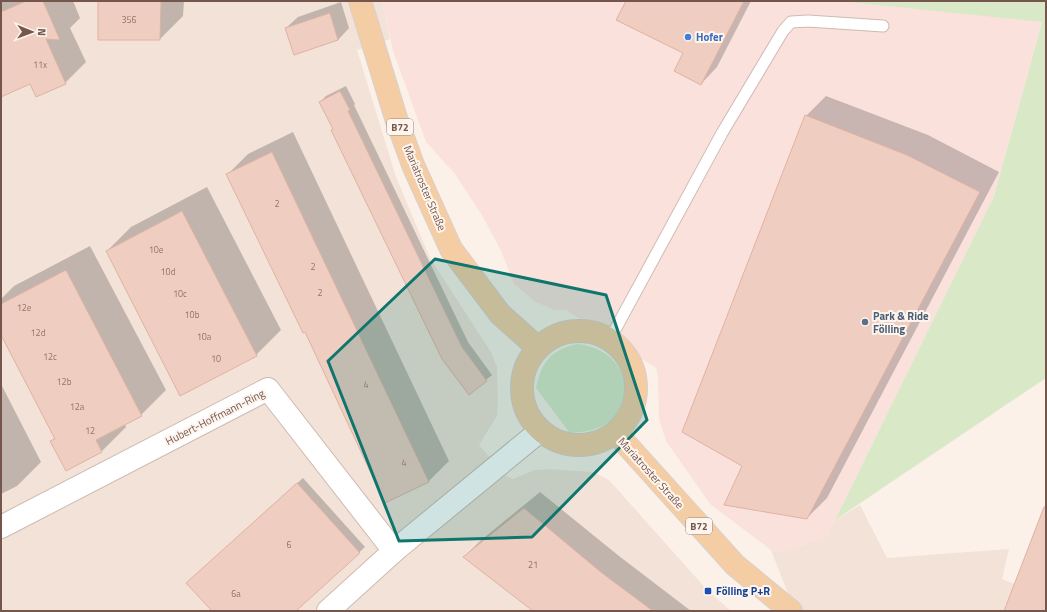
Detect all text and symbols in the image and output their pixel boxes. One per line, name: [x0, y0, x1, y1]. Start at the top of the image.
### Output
north arrow: [12, 12, 52, 52]
house number: 356: [121, 13, 137, 26]
text: N: [34, 28, 50, 36]
place label: Hofer: [696, 29, 723, 45]
marker: Hofer: [683, 32, 693, 42]
house number: 11x: [33, 58, 47, 71]
road number: B72: [387, 119, 413, 135]
street label: Mariatroster Straße: [400, 143, 450, 234]
house number: 2: [274, 197, 280, 210]
house number: 10e: [149, 243, 164, 256]
house number: 2: [310, 260, 316, 273]
house number: 10d: [161, 265, 176, 278]
house number: 2: [317, 286, 323, 299]
house number: 10c: [173, 287, 187, 300]
house number: 12e: [17, 301, 32, 314]
house number: 10b: [185, 308, 200, 321]
place label: Park & Ride Fölling: [873, 308, 929, 337]
marker: Park & Ride Fölling: [860, 317, 870, 327]
house number: 12d: [31, 326, 46, 339]
house number: 10a: [197, 330, 212, 343]
house number: 12c: [43, 350, 57, 363]
house number: 10: [211, 352, 221, 365]
house number: 12b: [57, 375, 72, 388]
house number: 4: [363, 378, 369, 391]
street label: Hubert-Hoffmann-Ring: [163, 385, 268, 449]
house number: 12a: [70, 400, 85, 413]
house number: 12: [85, 424, 95, 437]
street label: Mariatroster Straße: [614, 434, 688, 513]
house number: 4: [401, 456, 407, 469]
road number: B72: [686, 518, 712, 534]
house number: 6: [286, 538, 292, 551]
house number: 21: [528, 558, 538, 571]
place label: Fölling P+R: [716, 583, 770, 599]
marker: Fölling P+R: [703, 586, 713, 596]
house number: 6a: [231, 587, 241, 600]

